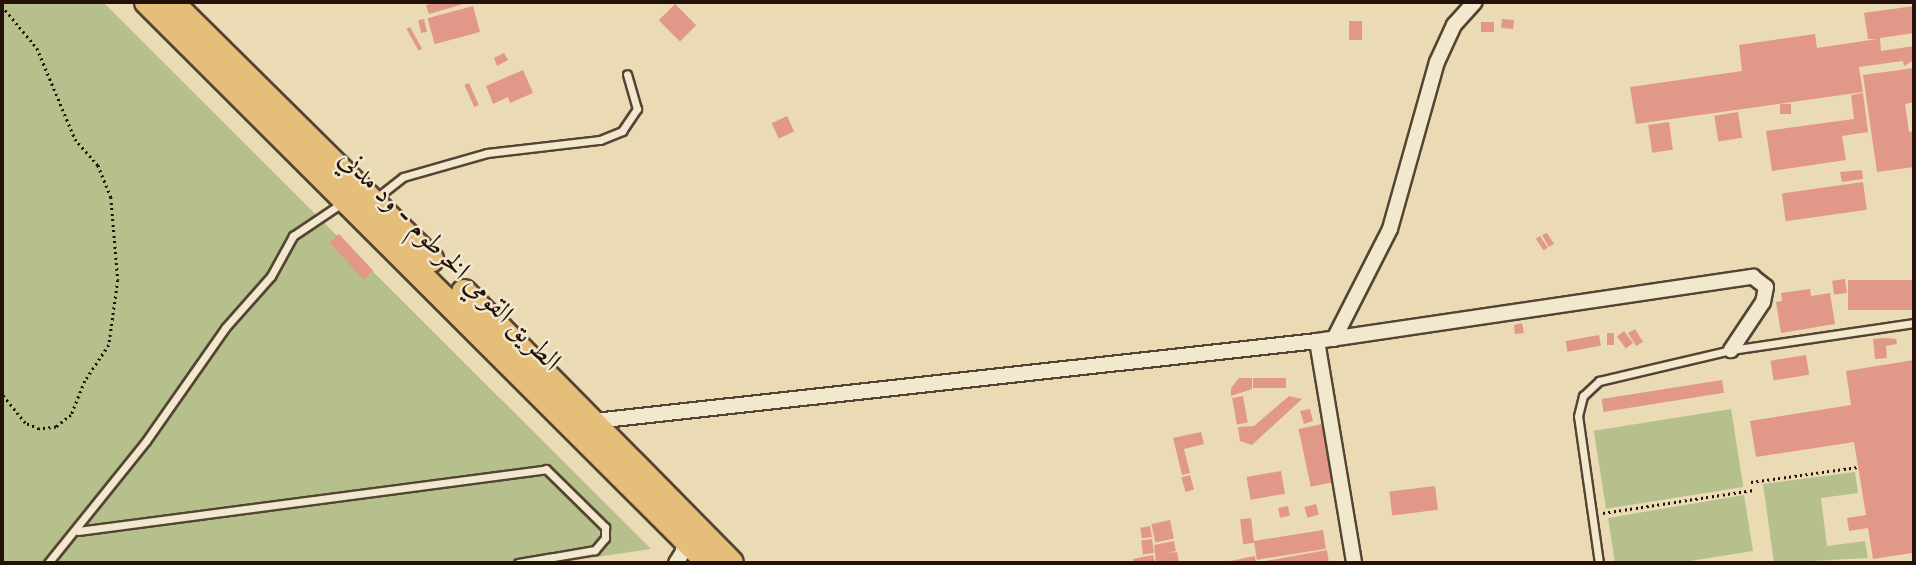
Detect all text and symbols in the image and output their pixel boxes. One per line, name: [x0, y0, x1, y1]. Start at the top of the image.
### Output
street label: الطريق القومي الخرطوم - ود مدني: [331, 143, 567, 379]

